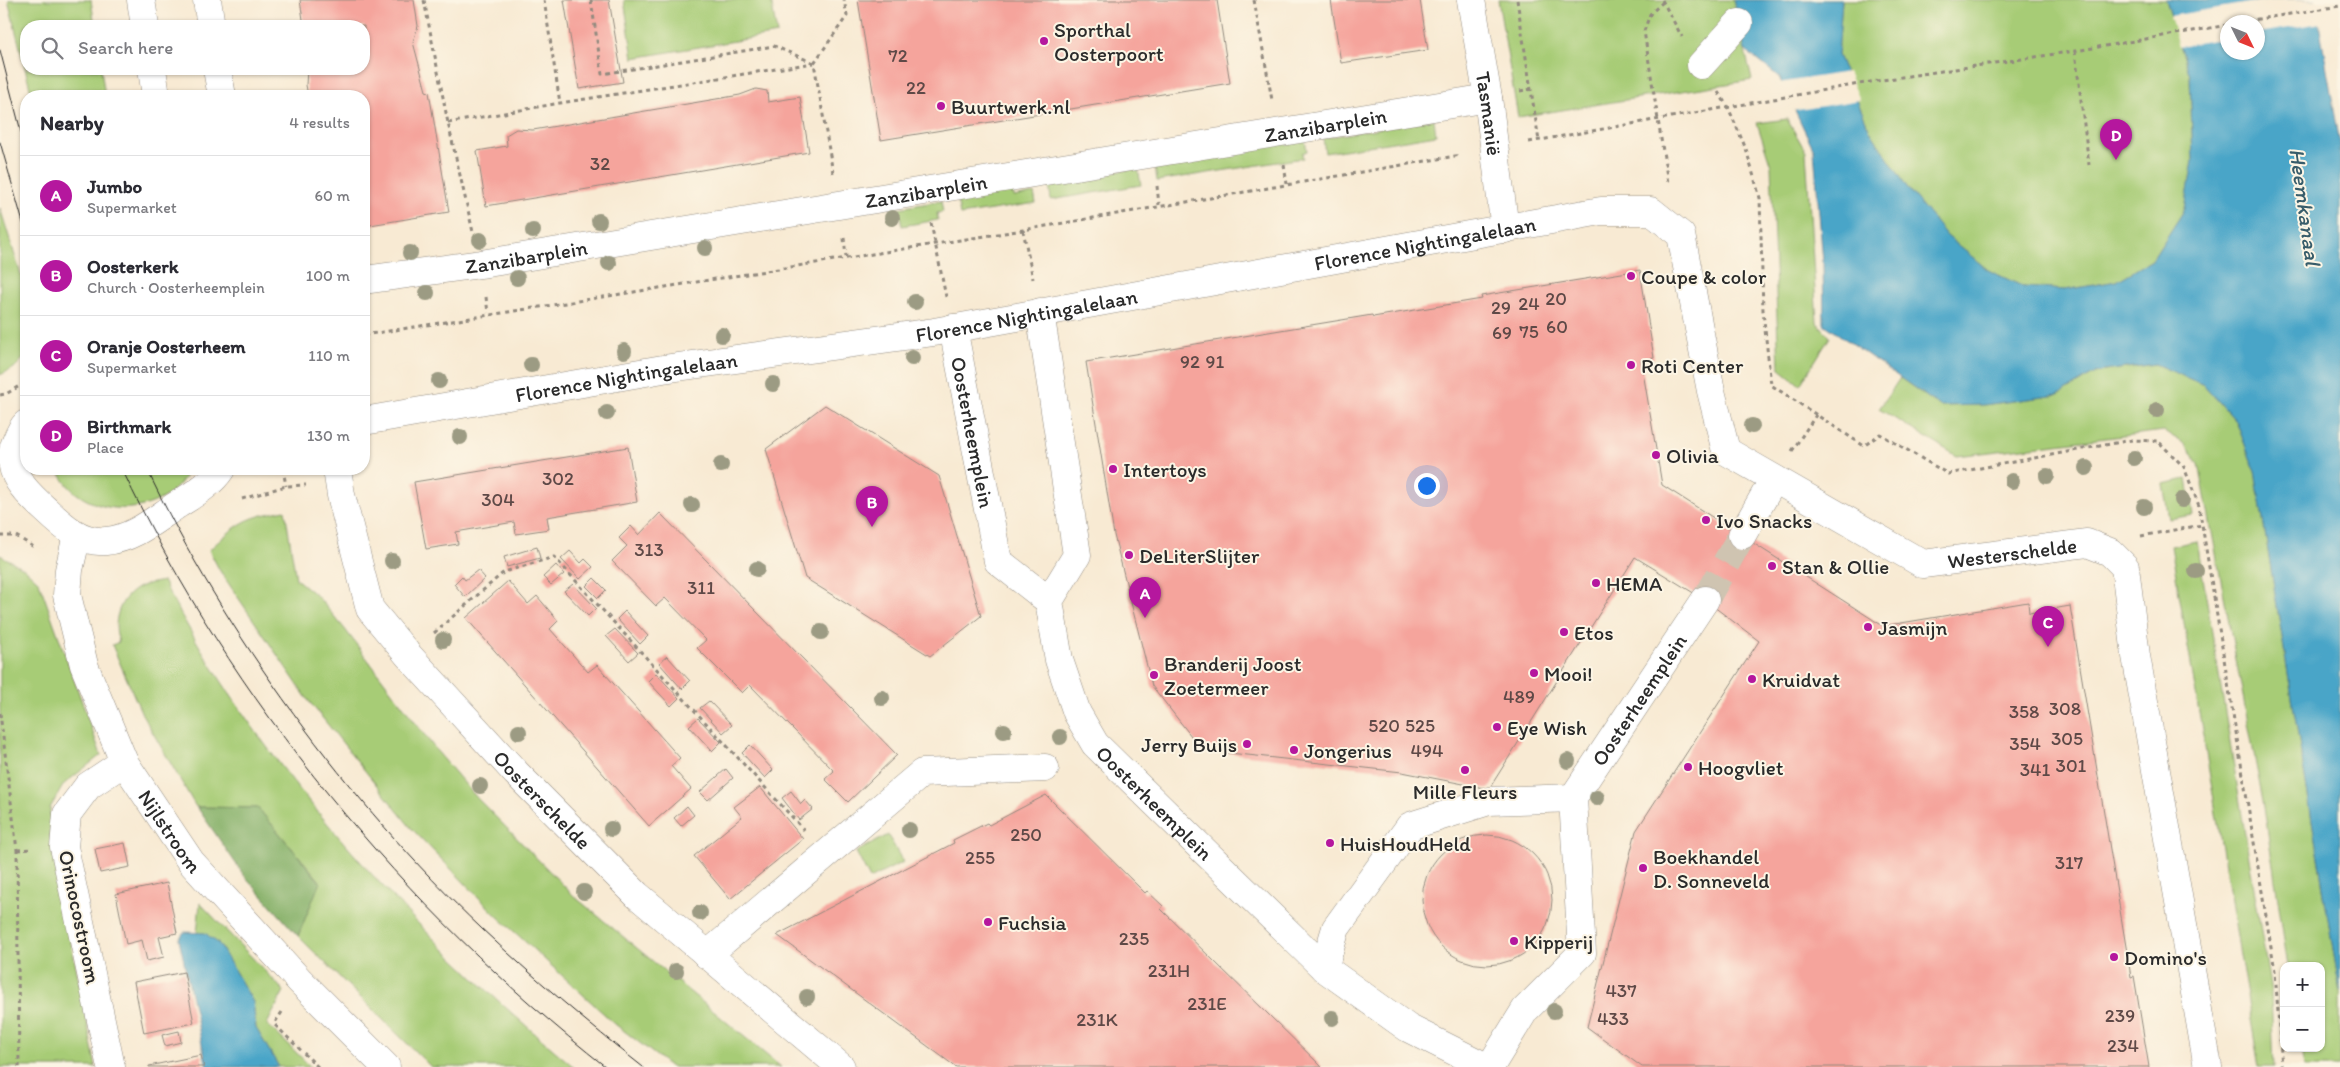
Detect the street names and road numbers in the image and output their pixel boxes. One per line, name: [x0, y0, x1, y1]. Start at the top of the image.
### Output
street label: Tasmanië: [1471, 70, 1508, 157]
street label: Zanzibarplein: [1263, 102, 1389, 147]
street label: Zanzibarplein: [863, 168, 989, 213]
street label: Florence Nightingalelaan: [1312, 211, 1538, 275]
street label: Zanzibarplein: [464, 234, 589, 279]
street label: Florence Nightingalelaan: [914, 283, 1139, 347]
street label: Florence Nightingalelaan: [513, 346, 739, 407]
street label: Oosterheemplein: [946, 354, 1000, 510]
street label: Westerschelde: [1946, 532, 2078, 573]
street label: Oosterheemplein: [1586, 629, 1692, 770]
street label: Oosterheemplein: [1091, 740, 1218, 865]
street label: Oosterschelde: [489, 745, 597, 854]
street label: Nijlstroom: [133, 785, 207, 878]
street label: Orinocostroom: [54, 848, 106, 986]

